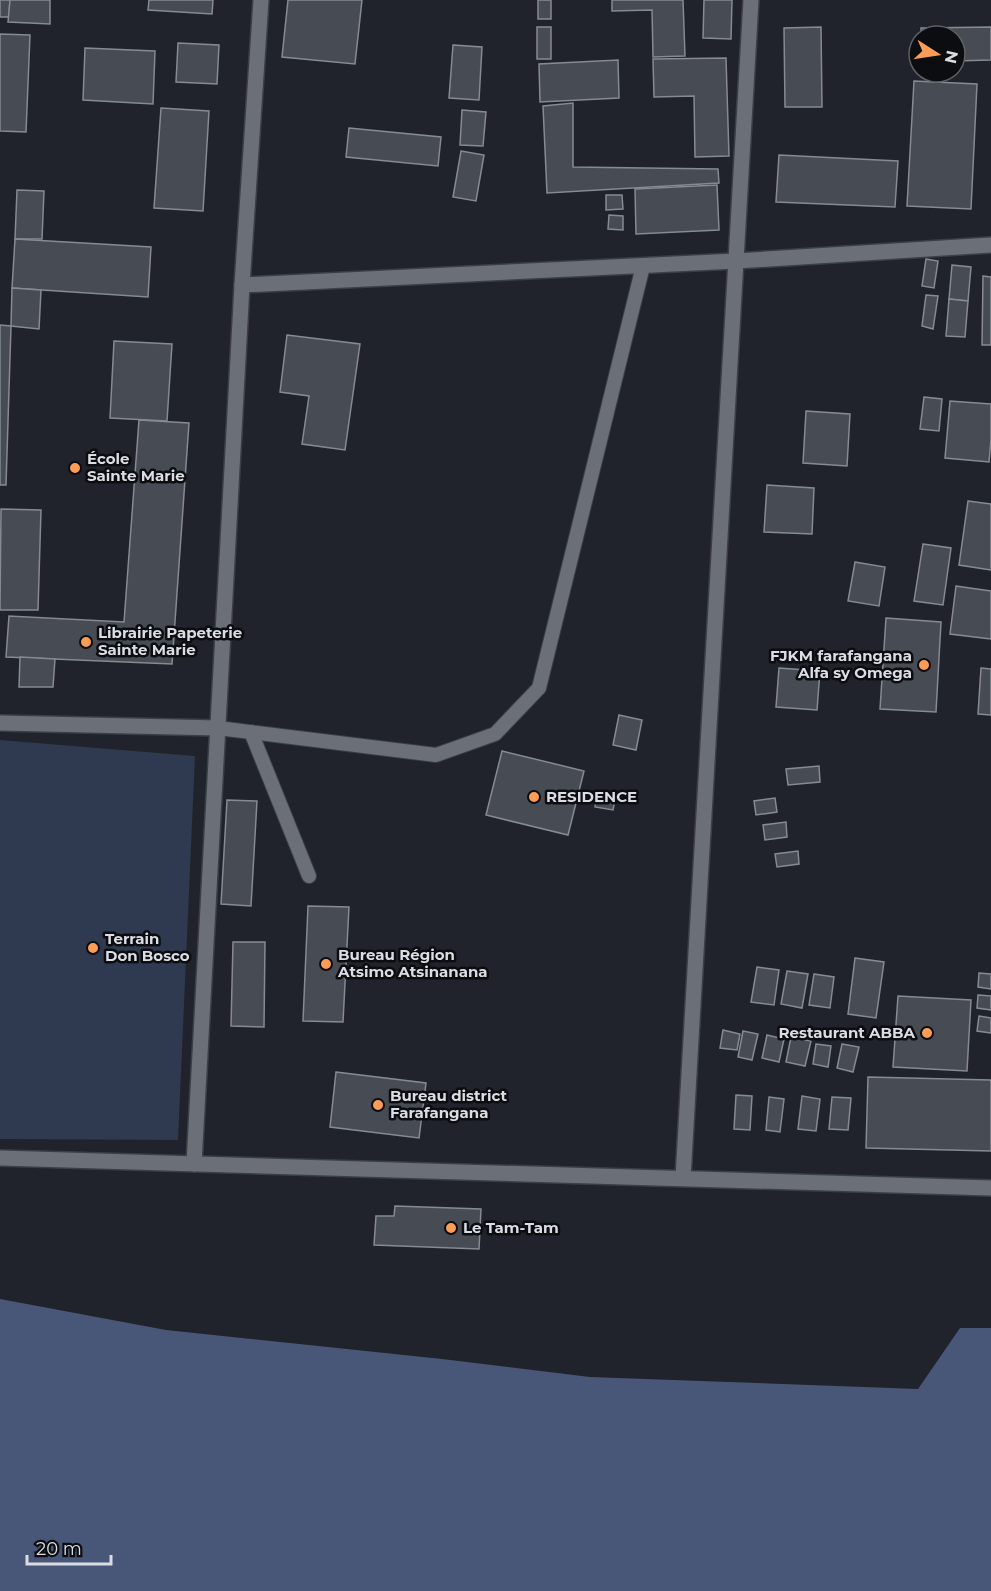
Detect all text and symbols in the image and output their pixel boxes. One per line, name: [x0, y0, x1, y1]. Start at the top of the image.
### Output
north arrow: [907, 24, 967, 84]
text: N: [941, 49, 962, 65]
place label: École Sainte Marie: [87, 449, 185, 485]
marker: École Sainte Marie: [68, 461, 82, 475]
place label: Librairie Papeterie Sainte Marie: [98, 623, 242, 659]
marker: Librairie Papeterie Sainte Marie: [79, 635, 93, 649]
place label: FJKM farafangana Alfa sy Omega: [770, 646, 912, 682]
marker: FJKM farafangana Alfa sy Omega: [917, 658, 931, 672]
place label: RESIDENCE: [546, 787, 637, 806]
marker: RESIDENCE: [527, 790, 541, 804]
place label: Terrain Don Bosco: [105, 929, 190, 965]
marker: Terrain Don Bosco: [86, 941, 100, 955]
place label: Bureau Région Atsimo Atsinanana: [337, 945, 488, 981]
marker: Bureau Région Atsimo Atsinanana: [319, 957, 333, 971]
place label: Restaurant ABBA: [779, 1023, 915, 1042]
marker: Restaurant ABBA: [920, 1026, 934, 1040]
place label: Bureau district Farafangana: [390, 1086, 507, 1122]
marker: Bureau district Farafangana: [371, 1098, 385, 1112]
place label: Le Tam-Tam: [463, 1218, 559, 1237]
marker: Le Tam-Tam: [444, 1221, 458, 1235]
scale bar: [27, 1528, 111, 1566]
text: 20 m: [36, 1538, 82, 1560]

